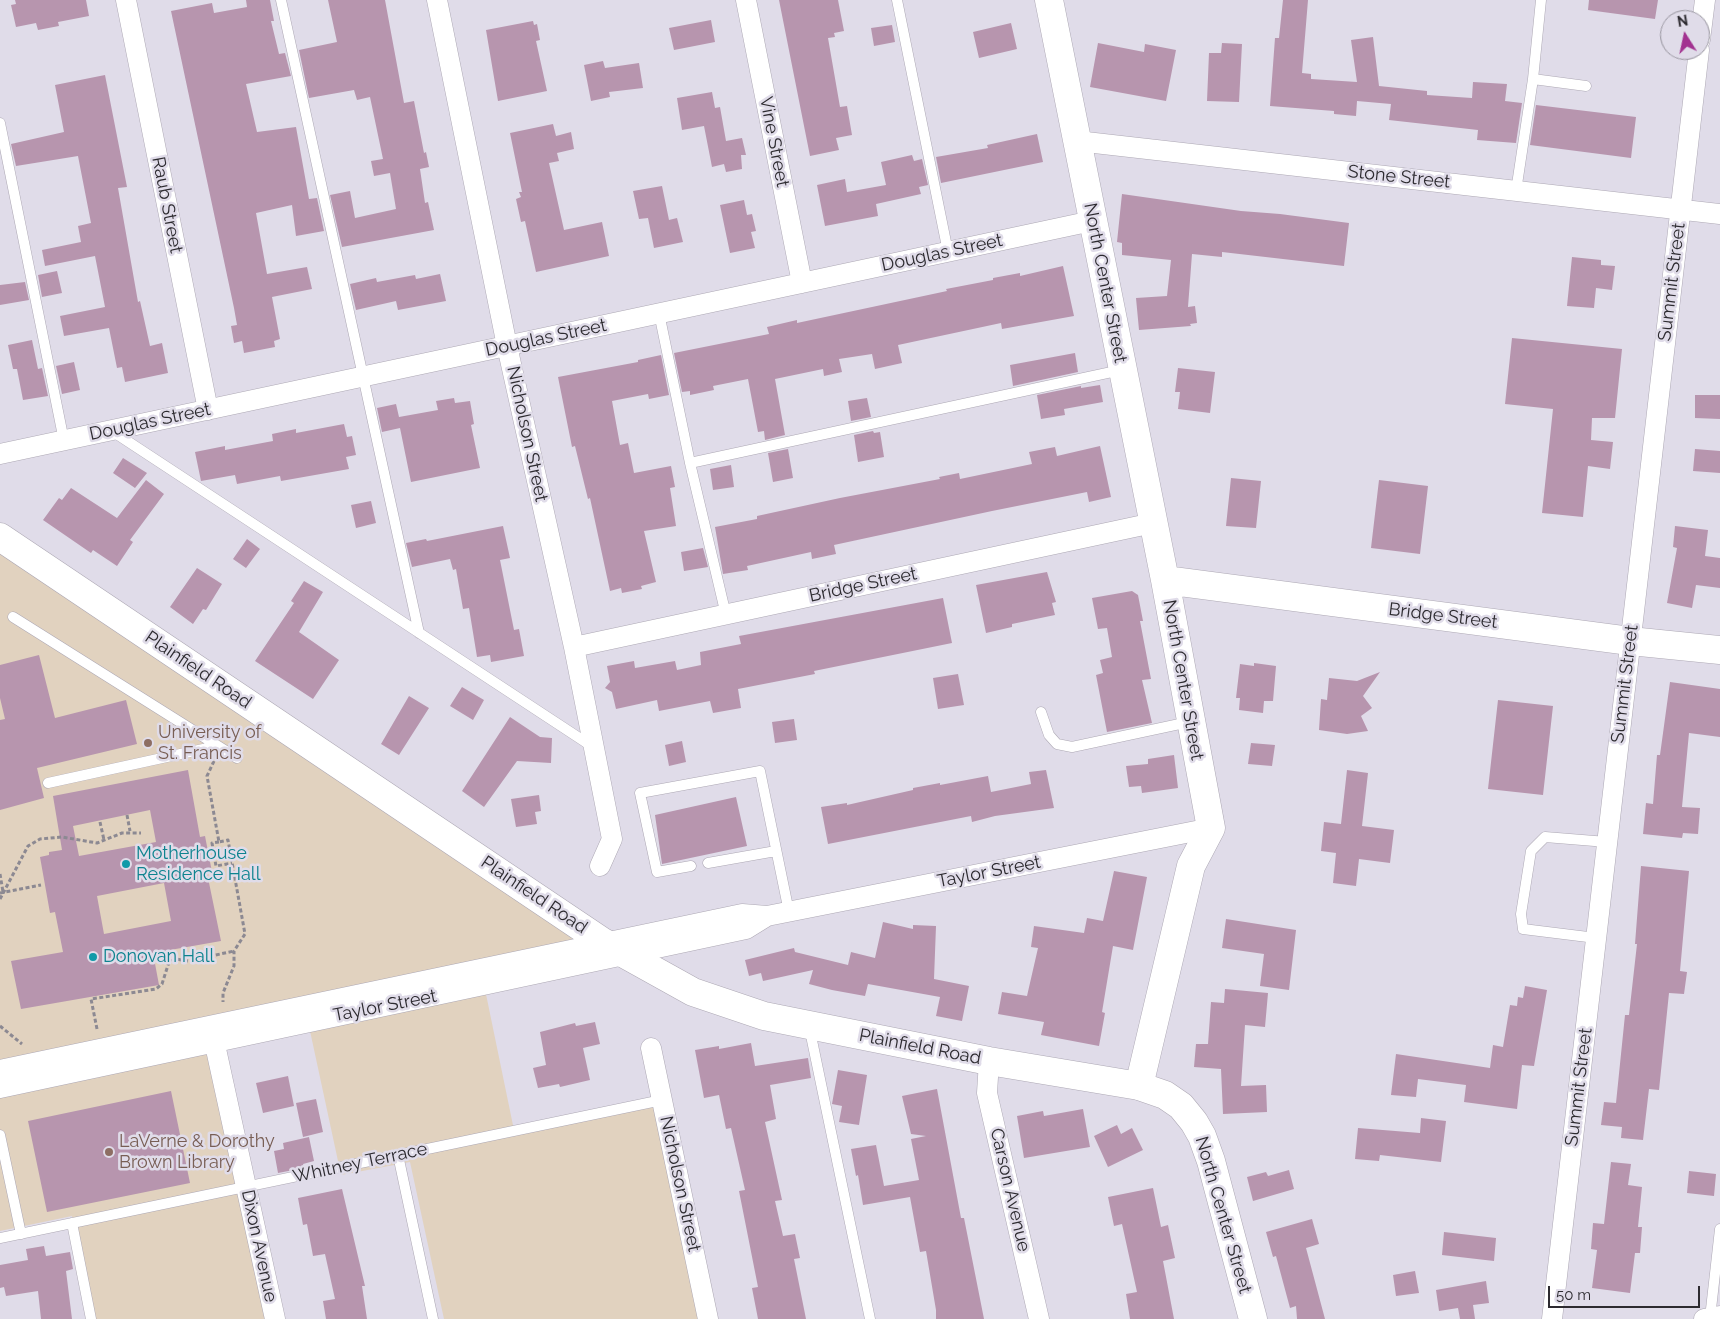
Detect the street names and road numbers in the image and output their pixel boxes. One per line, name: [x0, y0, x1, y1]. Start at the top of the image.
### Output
street label: Vine Street: [755, 95, 793, 189]
street label: Raub Street: [147, 155, 187, 255]
street label: Stone Street: [1347, 161, 1451, 193]
street label: North Center Street: [1079, 201, 1131, 365]
street label: Summit Street: [1654, 222, 1690, 342]
street label: Douglas Street: [879, 230, 1005, 276]
street label: Douglas Street: [483, 315, 609, 361]
street label: Nicholson Street: [502, 364, 552, 504]
street label: Douglas Street: [87, 399, 213, 445]
street label: Bridge Street: [807, 563, 919, 607]
street label: North Center Street: [1158, 598, 1208, 762]
street label: Bridge Street: [1387, 599, 1499, 633]
street label: Summit Street: [1607, 624, 1643, 744]
street label: Plainfield Road: [141, 626, 255, 714]
street label: Plainfield Road: [477, 851, 591, 939]
street label: Taylor Street: [936, 851, 1042, 893]
street label: Taylor Street: [332, 985, 438, 1027]
street label: Plainfield Road: [857, 1025, 983, 1069]
street label: Summit Street: [1561, 1027, 1597, 1147]
street label: Nicholson Street: [655, 1114, 705, 1254]
street label: Carson Avenue: [985, 1126, 1035, 1254]
street label: North Center Street: [1190, 1134, 1256, 1296]
street label: Whitney Terrace: [291, 1138, 429, 1188]
street label: Dixon Avenue: [237, 1188, 281, 1304]

